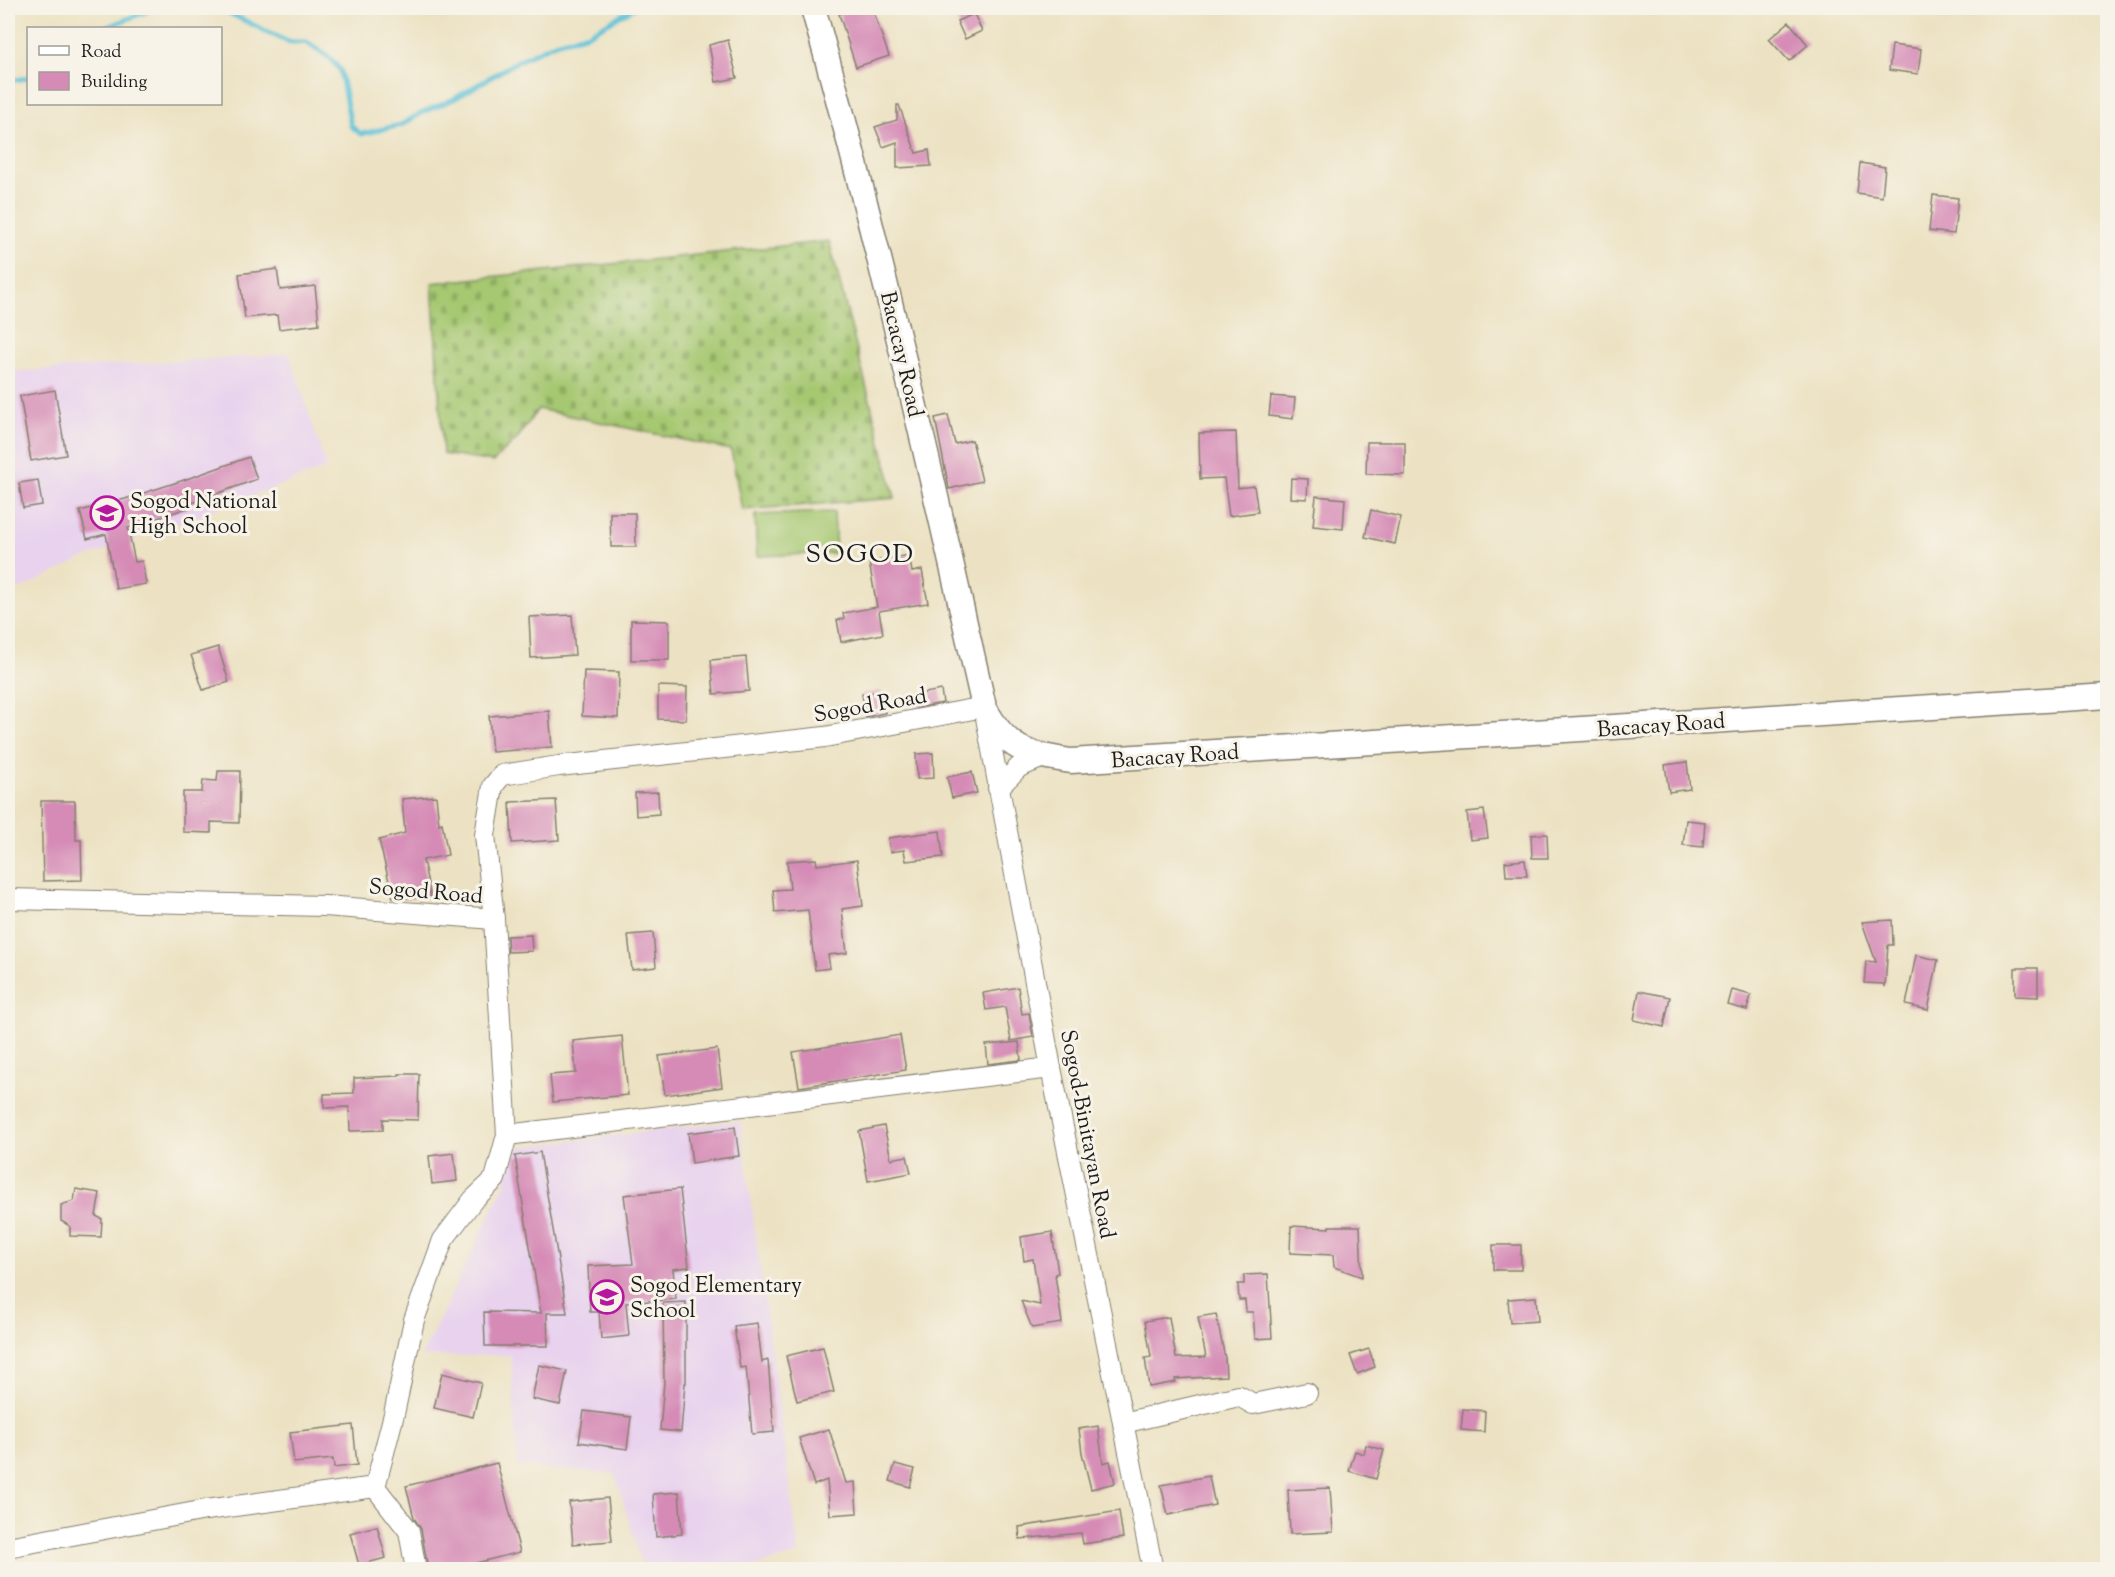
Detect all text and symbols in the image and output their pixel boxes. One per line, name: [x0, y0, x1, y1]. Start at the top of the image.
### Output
legend: [27, 27, 222, 105]
text: Road: [81, 40, 121, 66]
text: Building: [81, 70, 147, 96]
street label: Bacacay Road: [870, 289, 930, 421]
place label: Sogod National High School: [130, 487, 277, 544]
school or university icon: Sogod National High School: [89, 495, 125, 531]
district label: SOGOD: [805, 537, 915, 574]
street label: Sogod Road: [811, 681, 930, 733]
street label: Bacacay Road: [1596, 707, 1726, 747]
street label: Bacacay Road: [1110, 738, 1240, 778]
street label: Sogod Road: [367, 872, 484, 914]
street label: Sogod-Binitayan Road: [1050, 1027, 1122, 1242]
place label: Sogod Elementary School: [630, 1271, 802, 1328]
school or university icon: Sogod Elementary School: [589, 1279, 625, 1315]

